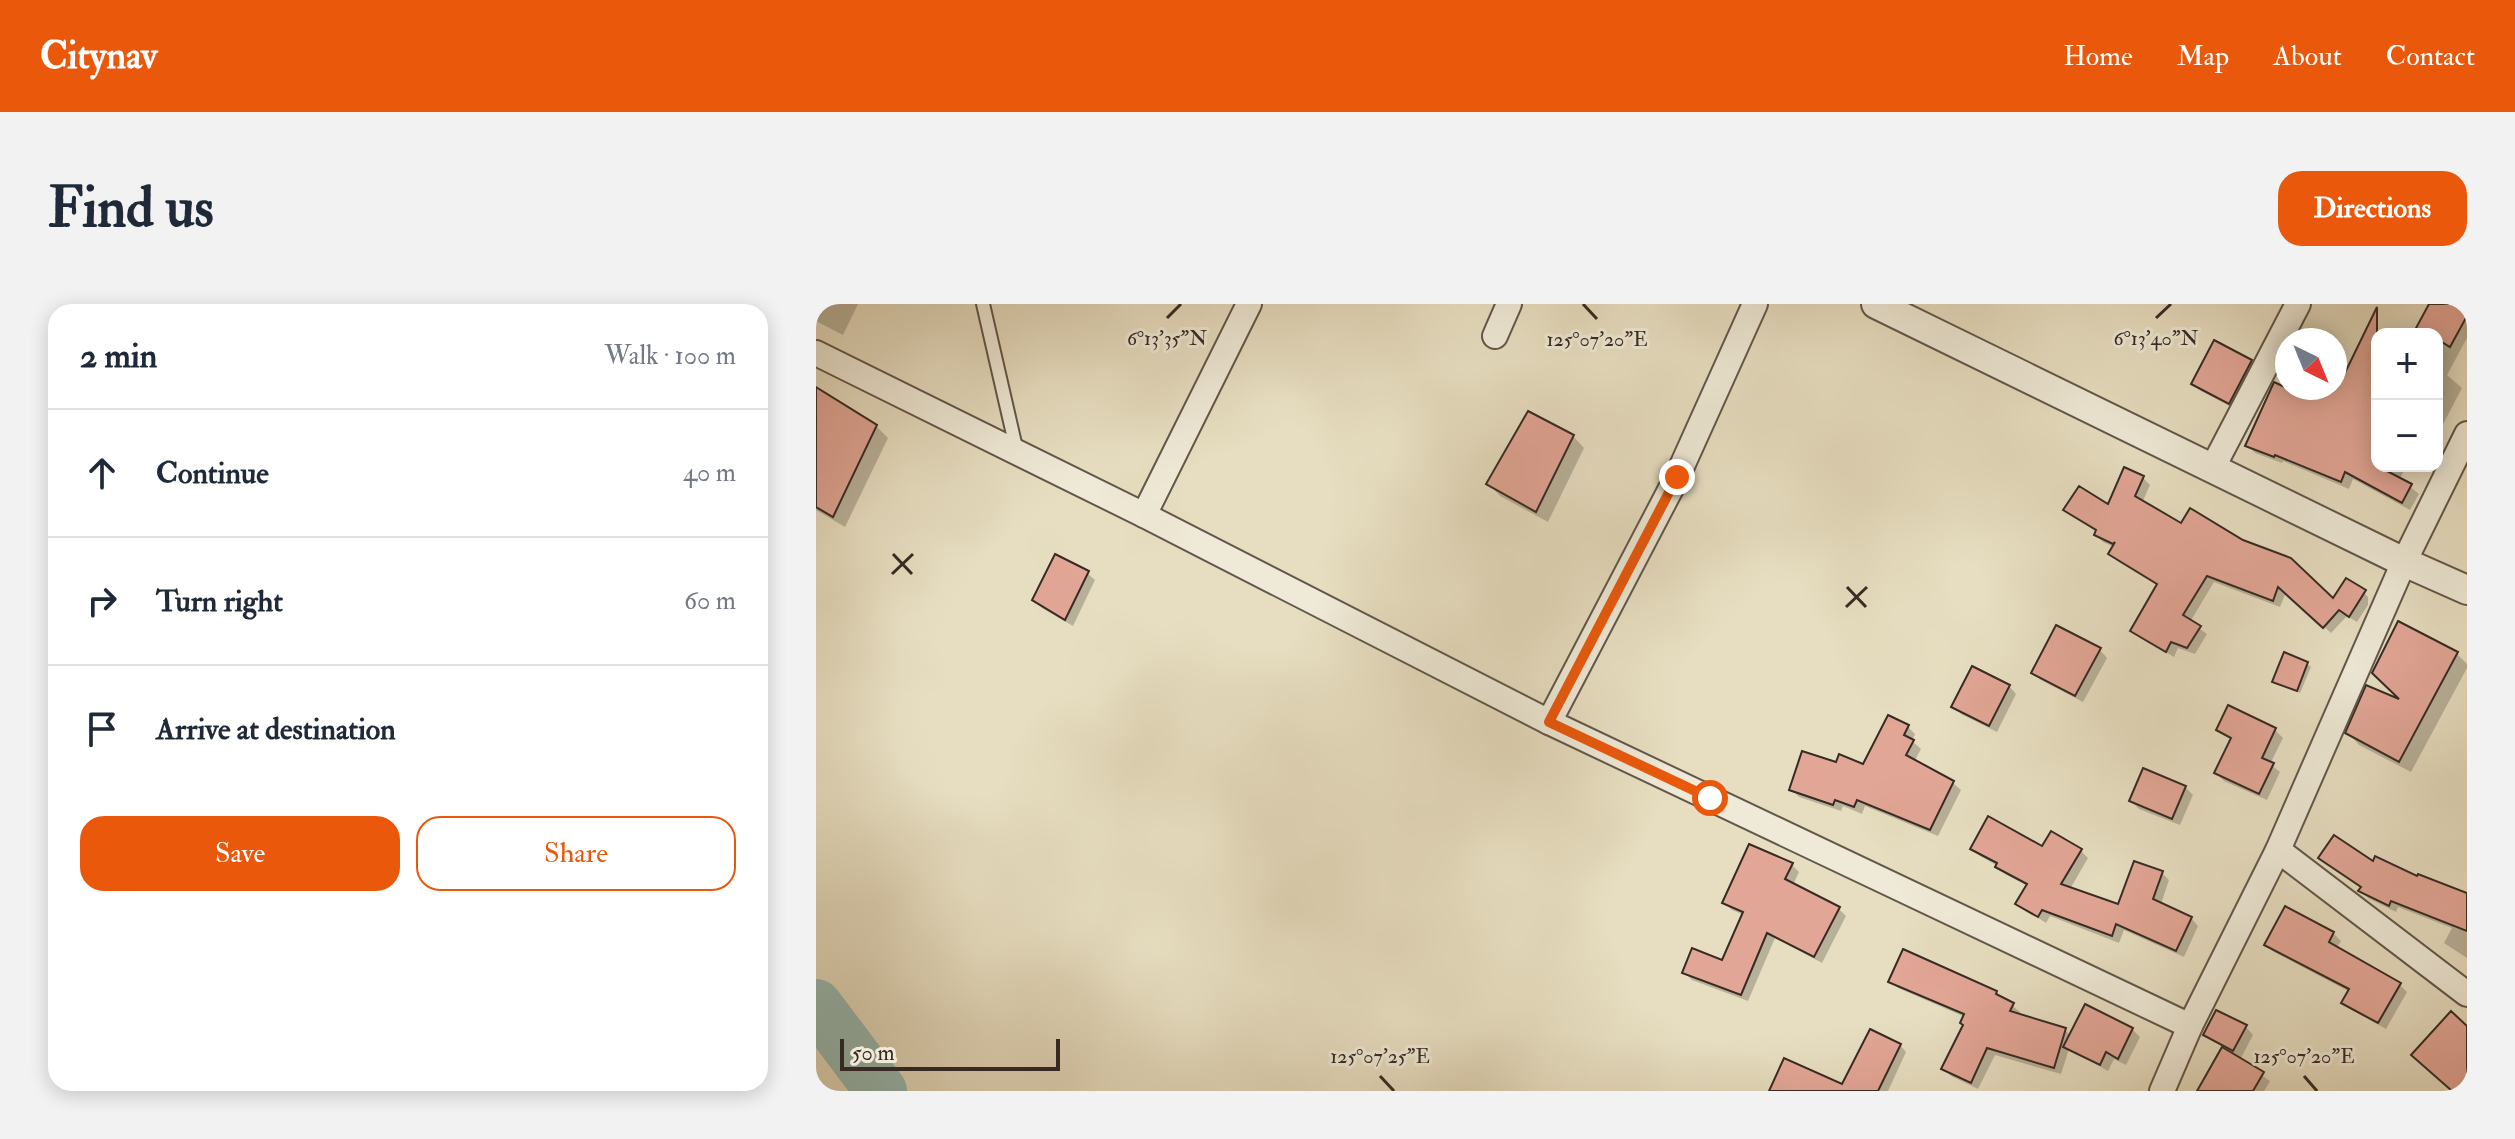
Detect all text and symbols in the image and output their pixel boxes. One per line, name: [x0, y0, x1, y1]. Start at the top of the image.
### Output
text: Citynav: [40, 32, 157, 80]
text: Home: [2063, 39, 2133, 74]
text: Map: [2177, 39, 2229, 74]
text: About: [2273, 39, 2342, 74]
text: Contact: [2386, 39, 2475, 74]
button: Directions: [2278, 171, 2467, 246]
text: Find us: [48, 173, 214, 244]
text: 6°13'35"N: [1127, 326, 1207, 351]
text: 6°13'40"N: [2114, 326, 2198, 351]
text: 125°07'20"E: [1546, 327, 1648, 352]
north arrow: [2275, 328, 2347, 400]
map controls: [2371, 328, 2443, 472]
button: +: [2371, 328, 2443, 400]
text: 2 min: [80, 335, 157, 378]
text: Walk · 100 m: [605, 340, 736, 372]
button: −: [2371, 400, 2443, 472]
icon: ahead: [80, 451, 124, 495]
text: Continue: [156, 455, 269, 492]
text: 40 m: [683, 457, 736, 489]
route end: [1659, 459, 1695, 495]
icon: right: [80, 579, 124, 623]
text: Turn right: [156, 583, 283, 620]
text: 60 m: [684, 585, 736, 617]
icon: arrive: [80, 707, 124, 751]
text: Arrive at destination: [156, 711, 396, 748]
route start: [1692, 780, 1728, 816]
button: Save: [80, 816, 400, 891]
button: Share: [416, 816, 736, 891]
scale bar: [840, 1035, 1060, 1071]
text: 50 m: [852, 1039, 894, 1067]
text: 125°07'25"E: [1330, 1044, 1430, 1069]
text: 125°07'20"E: [2253, 1044, 2355, 1069]

